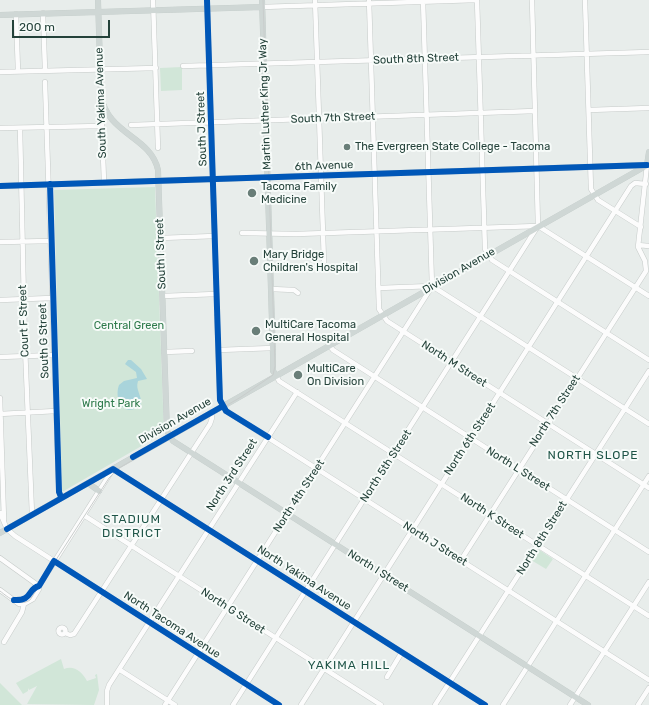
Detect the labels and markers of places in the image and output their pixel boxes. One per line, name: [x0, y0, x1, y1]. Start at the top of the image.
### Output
place label: The Evergreen State College - Tacoma: [355, 140, 550, 154]
marker: The Evergreen State College - Tacoma: [342, 142, 352, 152]
place label: Tacoma Family Medicine: [261, 180, 337, 206]
marker: Tacoma Family Medicine: [246, 187, 258, 199]
place label: Mary Bridge Children's Hospital: [263, 248, 358, 274]
marker: Mary Bridge Children's Hospital: [248, 255, 260, 267]
place label: MultiCare Tacoma General Hospital: [265, 318, 356, 344]
marker: MultiCare Tacoma General Hospital: [250, 325, 262, 337]
place label: MultiCare On Division: [307, 362, 364, 388]
marker: MultiCare On Division: [292, 369, 304, 381]

